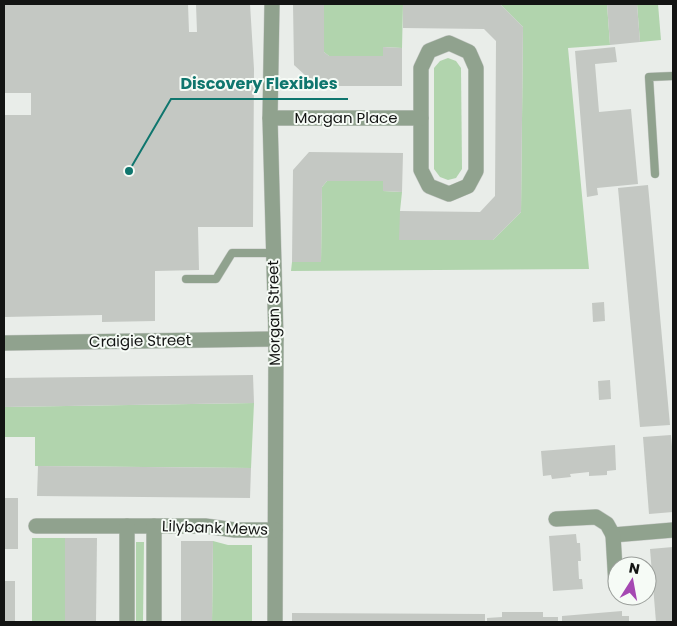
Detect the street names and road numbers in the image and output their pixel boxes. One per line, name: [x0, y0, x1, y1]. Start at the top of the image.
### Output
street label: Morgan Place: [295, 107, 397, 128]
street label: Morgan Street: [262, 260, 285, 366]
street label: Craigie Street: [89, 329, 191, 352]
street label: Lilybank Mews: [162, 515, 269, 540]

